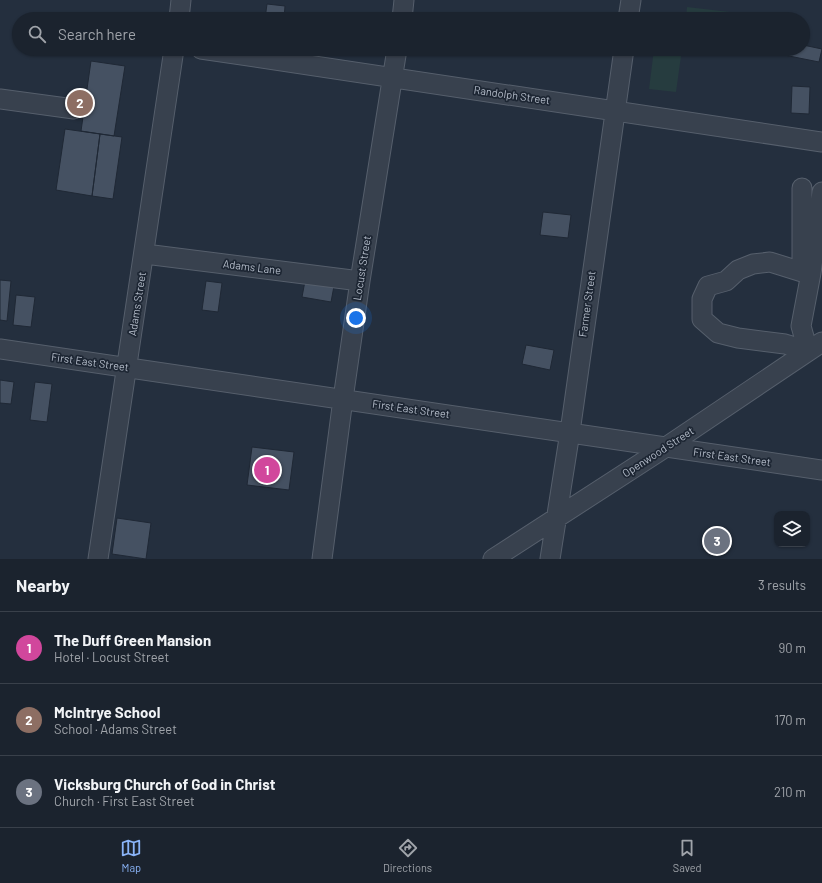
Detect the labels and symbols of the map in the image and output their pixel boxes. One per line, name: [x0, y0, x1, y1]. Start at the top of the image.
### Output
street label: Randolph Street: [473, 83, 551, 106]
pin: 2: [67, 88, 93, 118]
street label: Locust Street: [350, 235, 373, 301]
street label: Adams Lane: [222, 256, 282, 277]
street label: Farmer Street: [575, 270, 598, 338]
street label: Adams Street: [125, 271, 148, 337]
your location: [346, 308, 366, 328]
street label: First East Street: [50, 350, 130, 373]
street label: First East Street: [371, 397, 451, 420]
street label: Openwood Street: [620, 424, 696, 479]
street label: First East Street: [692, 445, 772, 468]
pin: 1: [254, 455, 280, 485]
pin: 3: [704, 526, 730, 556]

